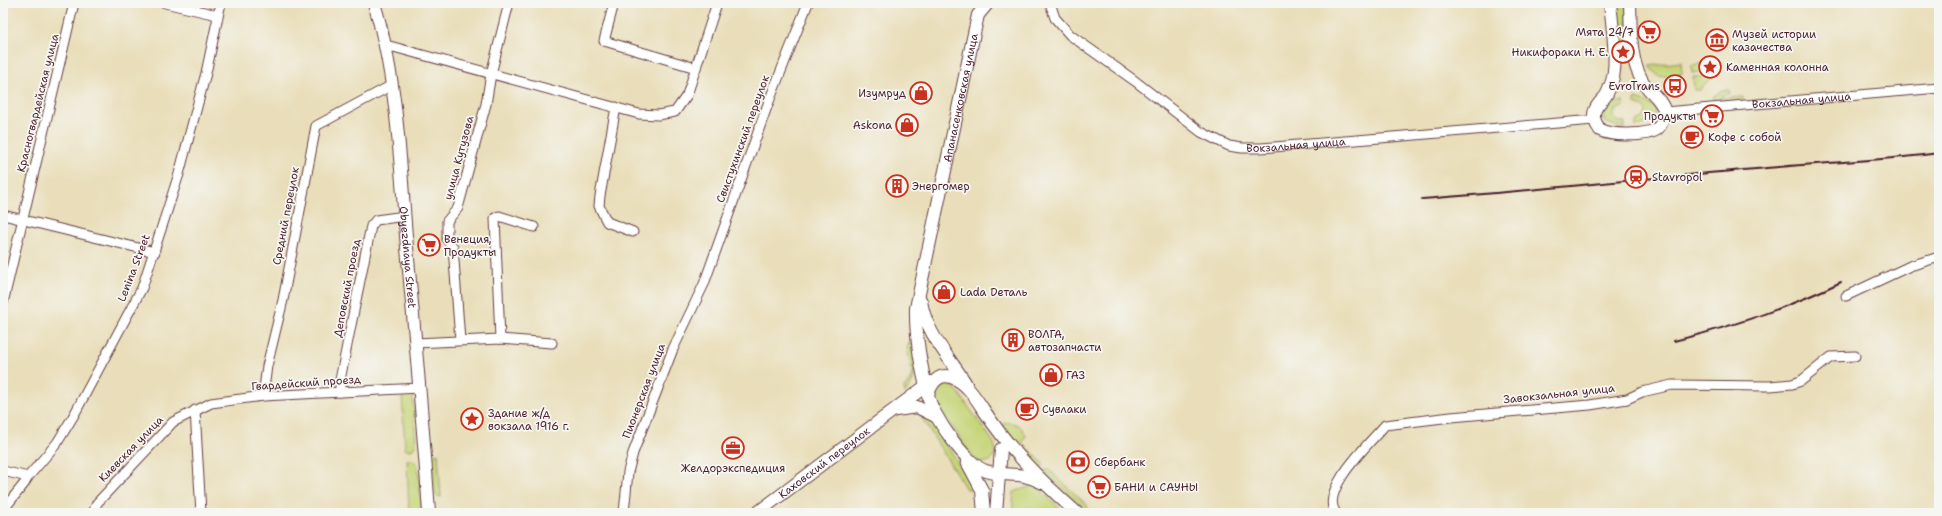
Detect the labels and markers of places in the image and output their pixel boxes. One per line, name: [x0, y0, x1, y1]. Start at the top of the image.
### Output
supermarket icon: Мята 24/7: [1636, 19, 1662, 45]
place label: Мята 24/7: [1575, 25, 1634, 40]
museum icon: Музей истории казачества: [1704, 27, 1730, 53]
place label: Музей истории казачества: [1732, 27, 1816, 55]
place icon: Никифораки Н. Е.: [1610, 39, 1636, 65]
place label: Никифораки Н. Е.: [1512, 45, 1608, 60]
place icon: Каменная колонна: [1697, 54, 1723, 80]
place label: Каменная колонна: [1726, 60, 1829, 75]
bus stop icon: EvroTrans: [1662, 73, 1688, 99]
place label: EvroTrans: [1608, 79, 1660, 94]
shop icon: Изумруд: [908, 80, 934, 106]
place label: Изумруд: [858, 86, 906, 101]
supermarket icon: Продукты: [1699, 103, 1725, 129]
place label: Продукты: [1644, 109, 1696, 124]
shop icon: Askona: [894, 112, 920, 138]
place label: Askona: [853, 118, 892, 133]
cafe icon: Кофе с собой: [1679, 124, 1705, 150]
place label: Кофе с собой: [1708, 130, 1782, 145]
station icon: Stavropol: [1623, 164, 1649, 190]
place label: Stavropol: [1652, 170, 1703, 185]
building icon: Энергомер: [884, 173, 910, 199]
place label: Энергомер: [912, 179, 970, 194]
supermarket icon: Венеция, Продукты: [416, 232, 442, 258]
place label: Венеция, Продукты: [444, 232, 496, 260]
shop icon: Lada Dеталь: [931, 279, 957, 305]
place label: Lada Dеталь: [960, 285, 1028, 300]
building icon: ВОЛГА, автозапчасти: [1000, 327, 1026, 353]
place label: ВОЛГА, автозапчасти: [1028, 327, 1102, 355]
shop icon: ГАЗ: [1038, 362, 1064, 388]
place label: ГАЗ: [1066, 368, 1085, 383]
cafe icon: Сувлаки: [1014, 396, 1040, 422]
place label: Сувлаки: [1042, 402, 1086, 417]
place icon: Здание ж/д вокзала 1916 г.: [459, 406, 485, 432]
place label: Здание ж/д вокзала 1916 г.: [488, 406, 569, 434]
office icon: Желдорэкспедиция: [720, 435, 746, 461]
bank icon: Сбербанк: [1065, 449, 1091, 475]
place label: Сбербанк: [1094, 455, 1145, 470]
place label: Желдорэкспедиция: [681, 461, 785, 476]
supermarket icon: БАНИ и САУНЫ: [1086, 474, 1112, 500]
place label: БАНИ и САУНЫ: [1114, 480, 1198, 495]

